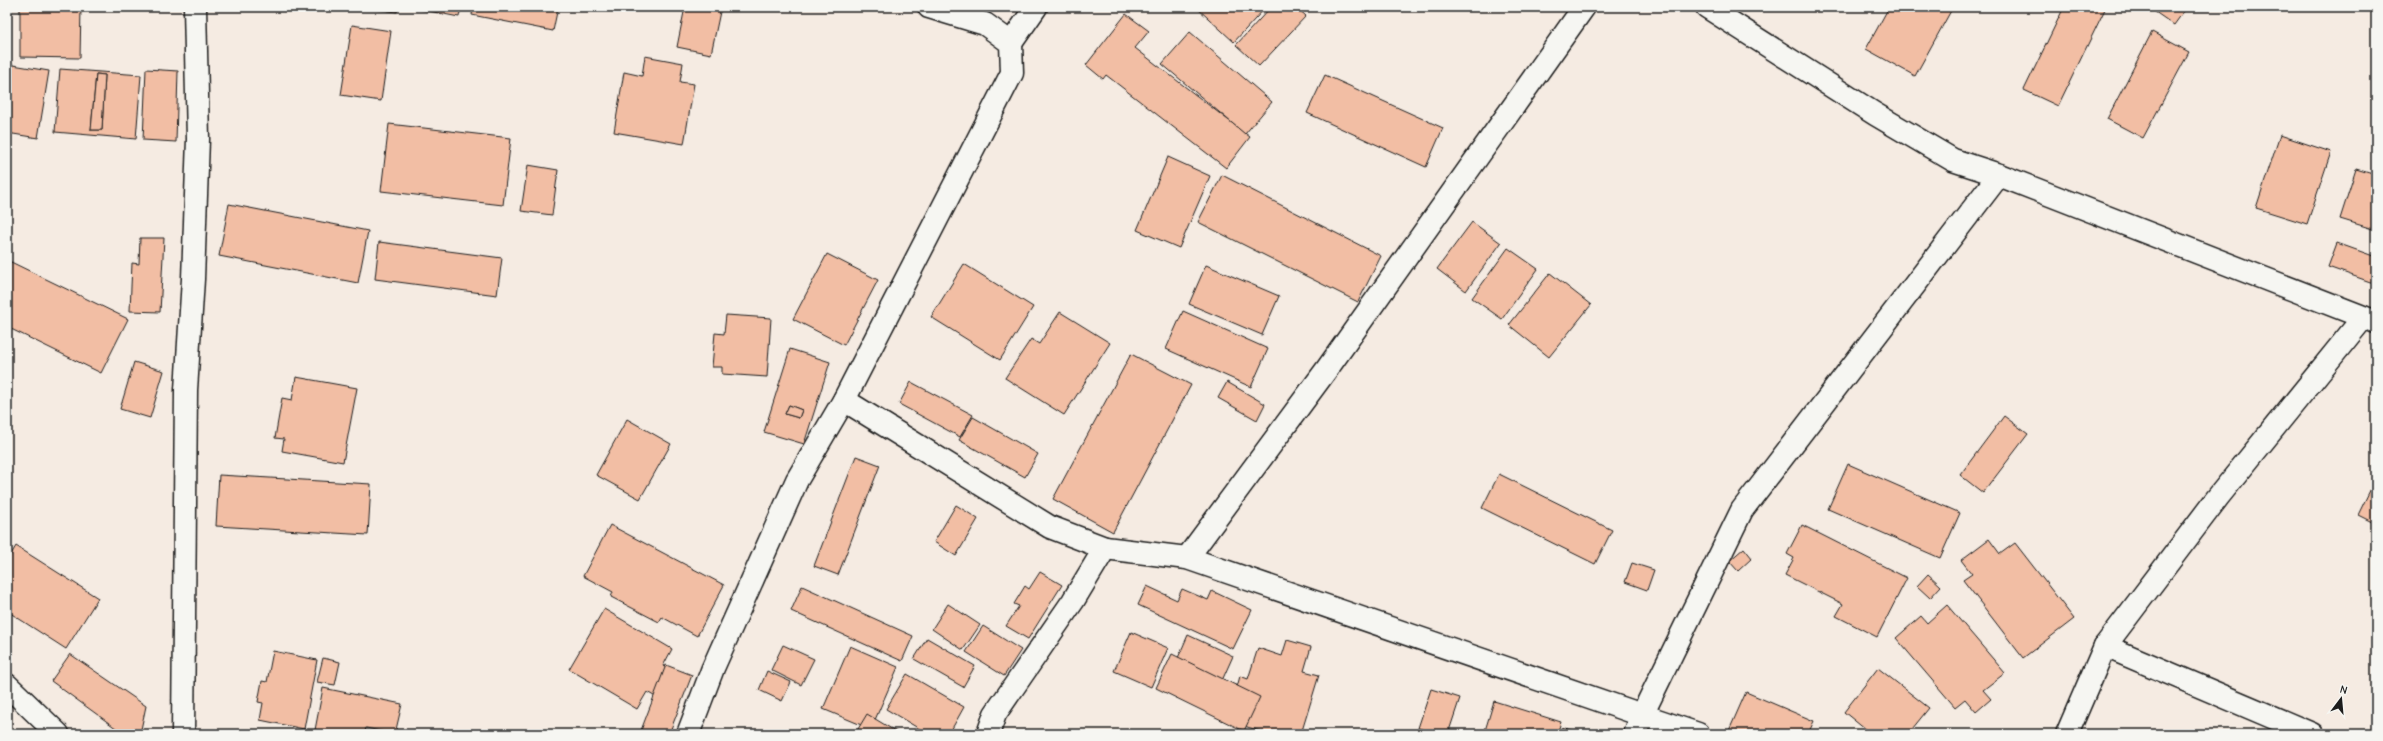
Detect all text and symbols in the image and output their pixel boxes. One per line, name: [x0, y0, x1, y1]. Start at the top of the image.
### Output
north arrow: [2321, 679, 2361, 719]
text: N: [2338, 683, 2349, 697]

